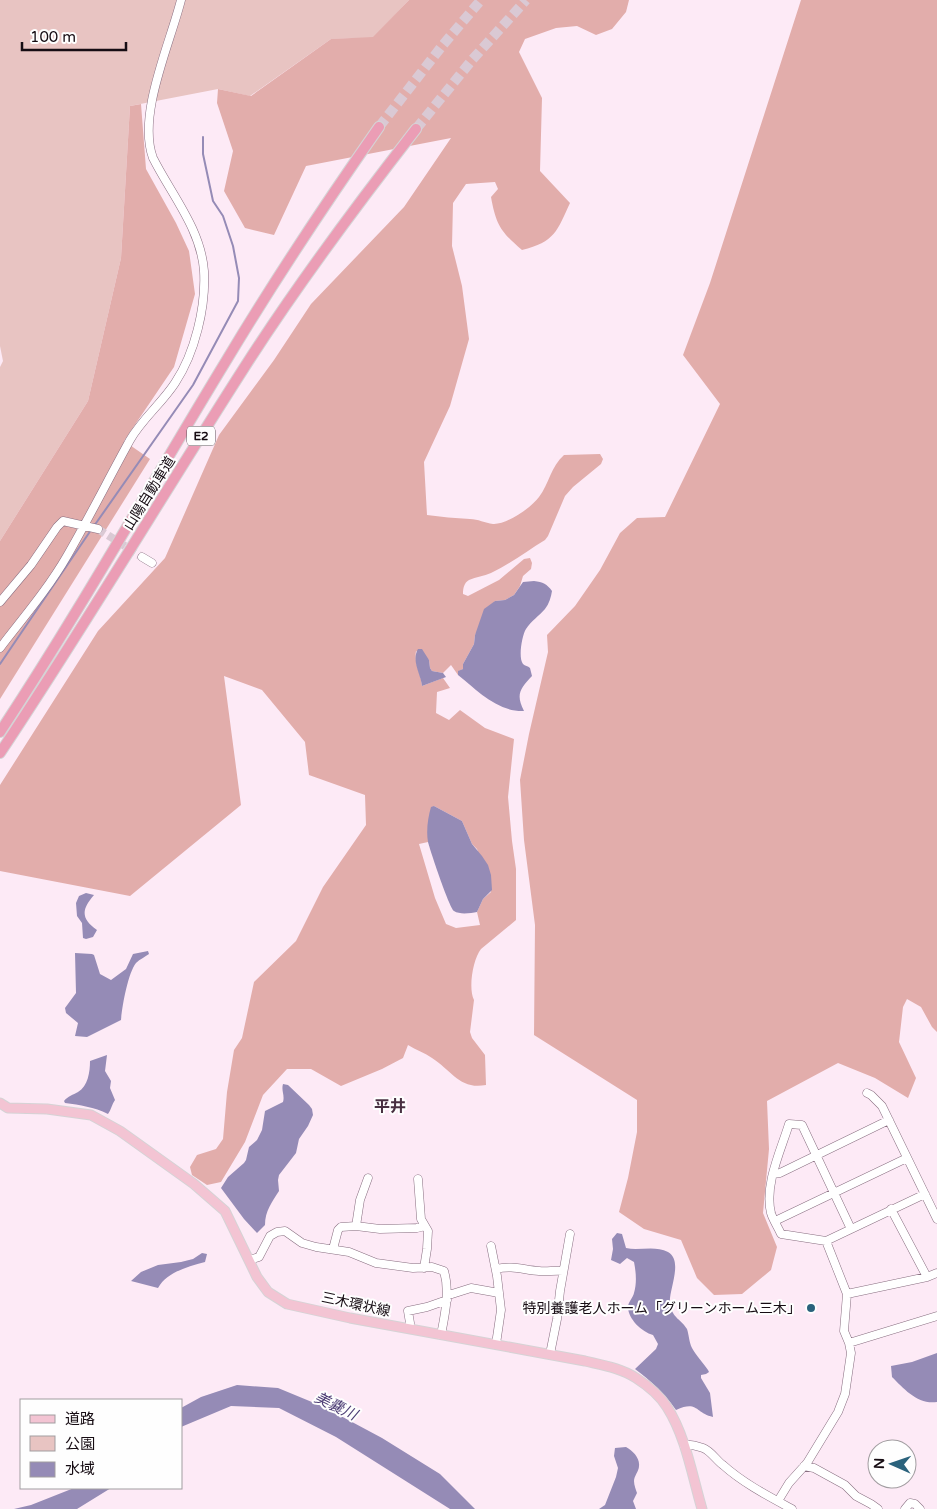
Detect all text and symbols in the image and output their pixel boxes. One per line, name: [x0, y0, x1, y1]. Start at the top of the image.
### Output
scale bar: [22, 20, 126, 52]
text: 100 m: [30, 28, 76, 46]
road number: E2: [187, 426, 215, 446]
street label: 山陽自動車道: [120, 453, 179, 533]
district label: 平井: [374, 1097, 406, 1117]
street label: 三木環状線: [320, 1289, 392, 1320]
place label: 特別養護老人ホーム「グリーンホーム三木」: [523, 1300, 801, 1317]
marker: 特別養護老人ホーム「グリーンホーム三木」: [805, 1302, 817, 1314]
water label: 美嚢川: [312, 1388, 362, 1425]
legend: [20, 1399, 182, 1489]
text: 道路: [65, 1410, 95, 1428]
text: 公園: [65, 1435, 95, 1453]
north arrow: [867, 1439, 917, 1489]
text: N: [871, 1458, 888, 1469]
text: 水域: [65, 1460, 95, 1478]

